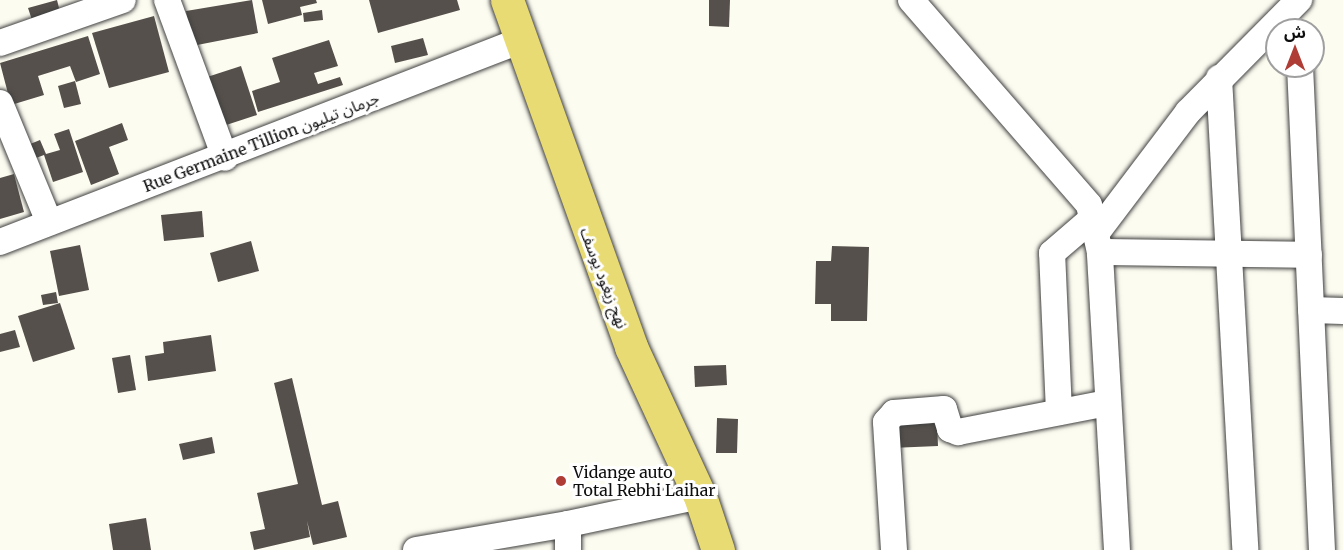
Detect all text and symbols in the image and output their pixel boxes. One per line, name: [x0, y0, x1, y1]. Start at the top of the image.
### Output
north arrow: [1265, 18, 1325, 78]
text: ش: [1284, 22, 1306, 42]
street label: Rue Germaine Tillion جرمان تيليون: [140, 88, 382, 196]
street label: نهج زيغود يوسف: [576, 225, 632, 331]
place label: Vidange auto Total Rebhi Laihar: [573, 462, 715, 500]
marker: Vidange auto Total Rebhi Laihar: [554, 474, 568, 488]

